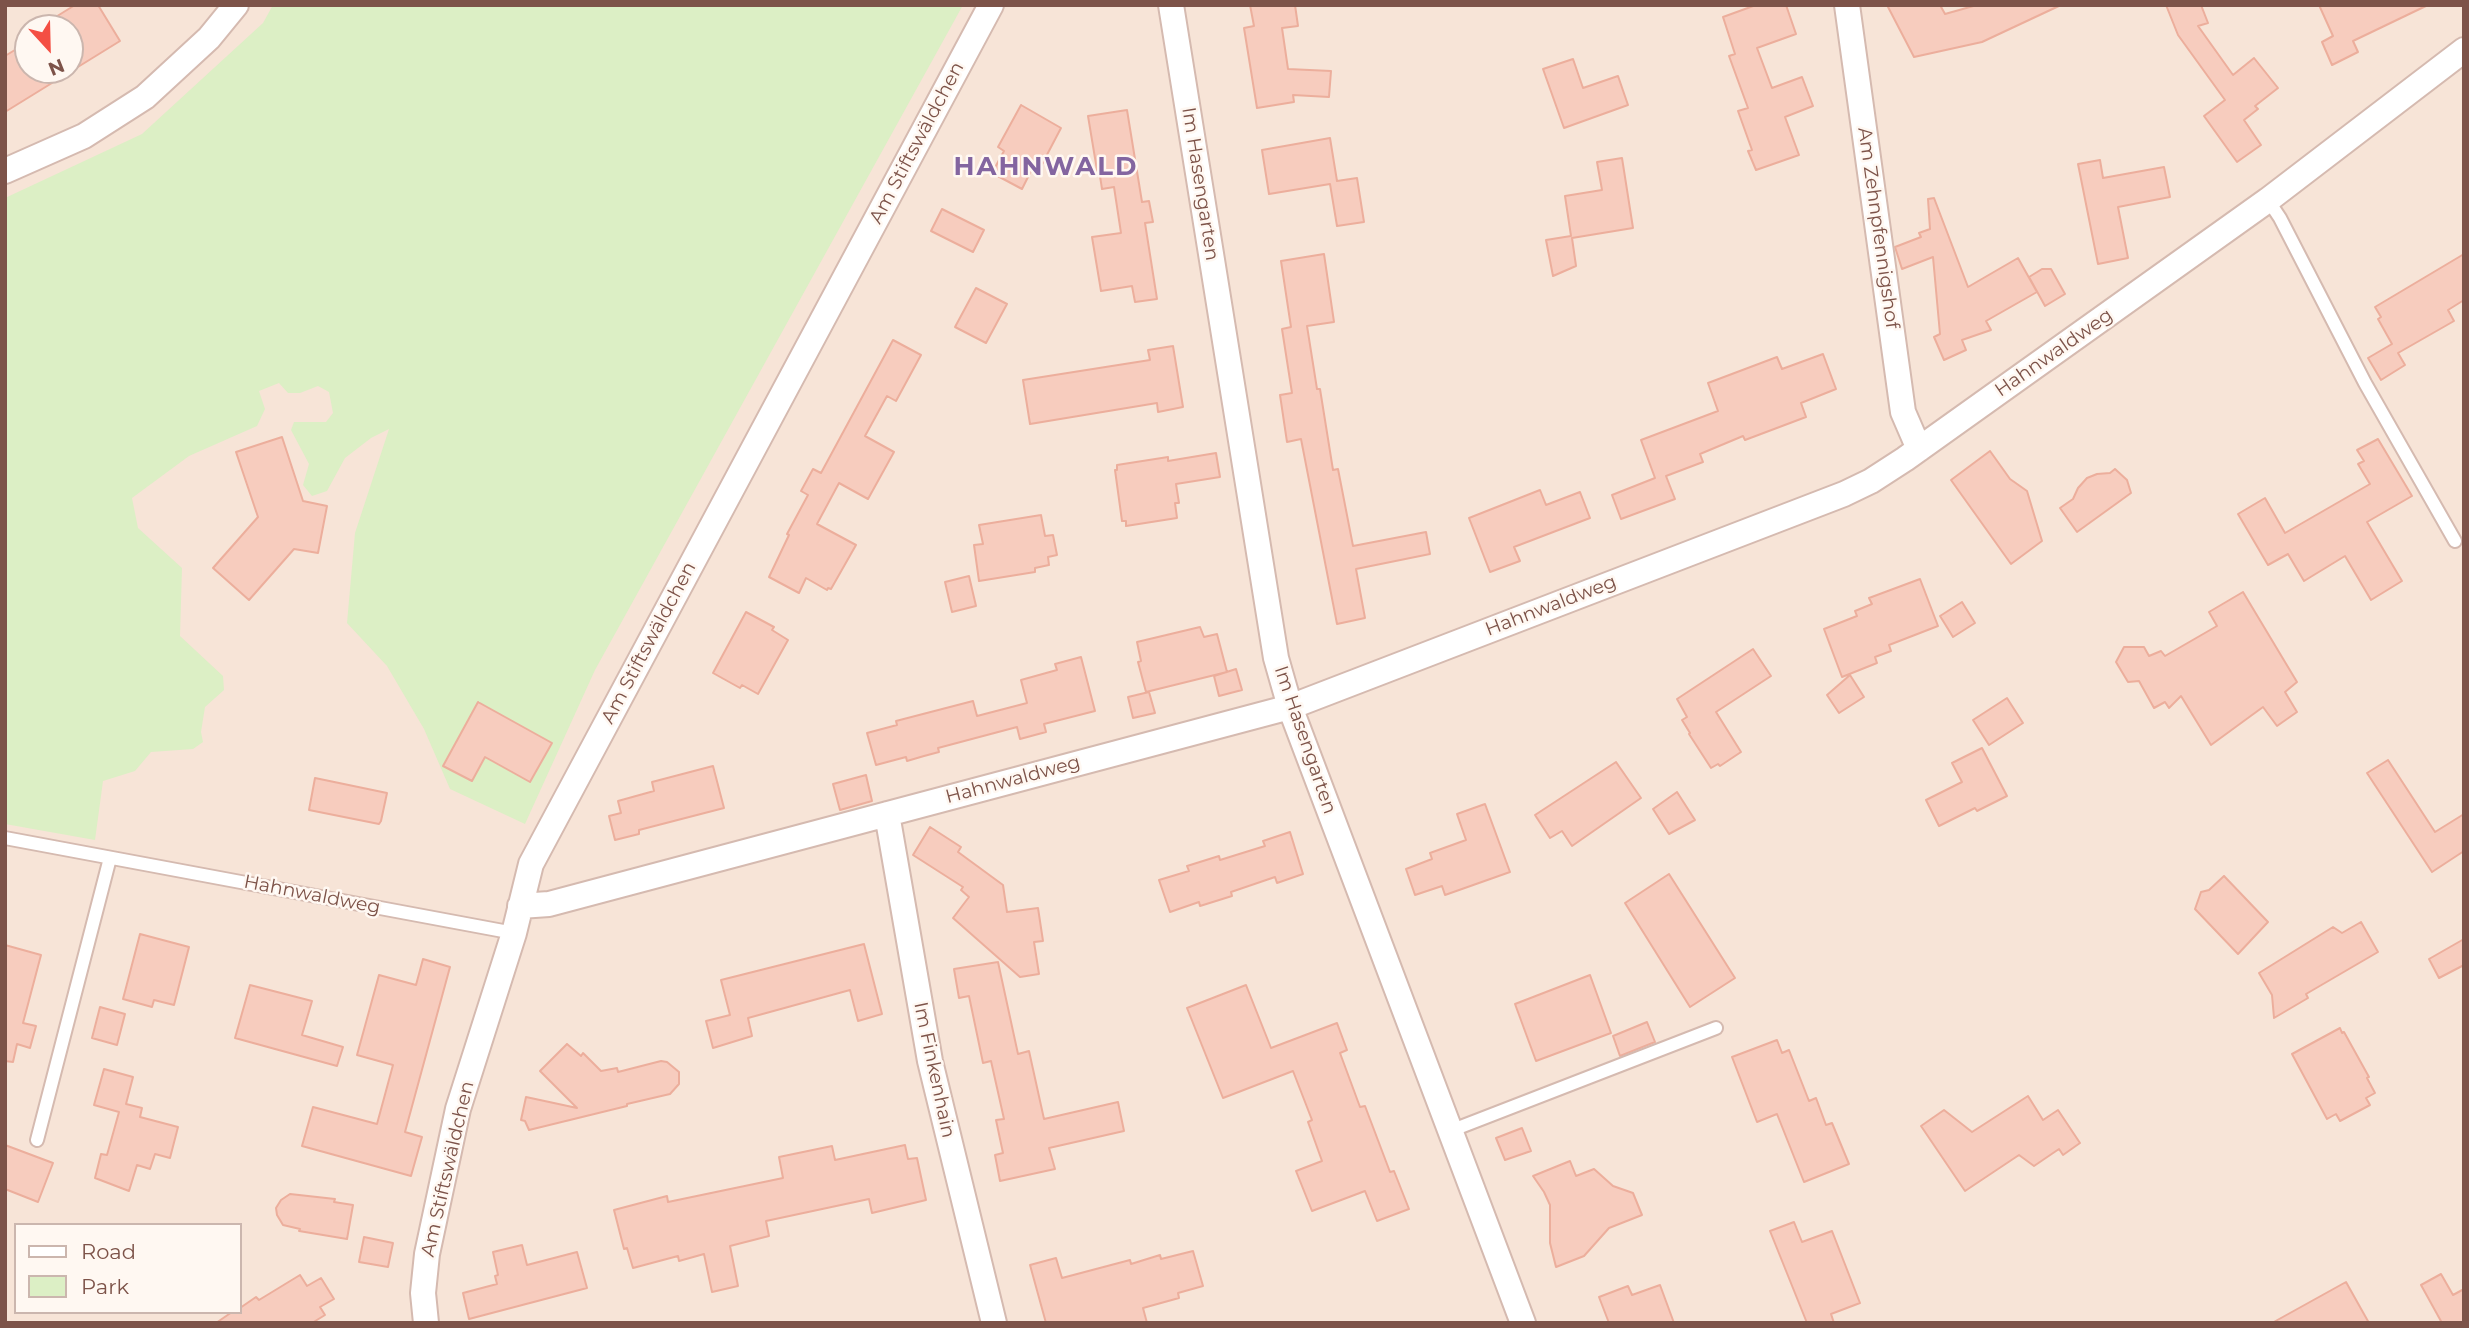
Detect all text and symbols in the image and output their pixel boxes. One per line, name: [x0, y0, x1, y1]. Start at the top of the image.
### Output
north arrow: [14, 14, 84, 84]
text: N: [45, 54, 68, 81]
street label: Am Stiftswäldchen: [865, 58, 969, 228]
street label: Im Hasengarten: [1177, 106, 1223, 262]
street label: Am Zehnpfennigshof: [1853, 126, 1903, 330]
district label: HAHNWALD: [955, 151, 1137, 183]
street label: Hahnwaldweg: [1991, 304, 2117, 402]
street label: Am Stiftswäldchen: [597, 558, 701, 728]
street label: Hahnwaldweg: [1482, 571, 1620, 641]
street label: Im Hasengarten: [1269, 663, 1341, 817]
street label: Hahnwaldweg: [943, 751, 1083, 809]
street label: Hahnwaldweg: [242, 871, 382, 919]
street label: Im Finkenhain: [908, 1000, 960, 1140]
street label: Am Stiftswäldchen: [417, 1079, 479, 1259]
legend: [14, 1223, 242, 1314]
text: Road: [81, 1239, 136, 1264]
text: Park: [81, 1274, 129, 1299]

